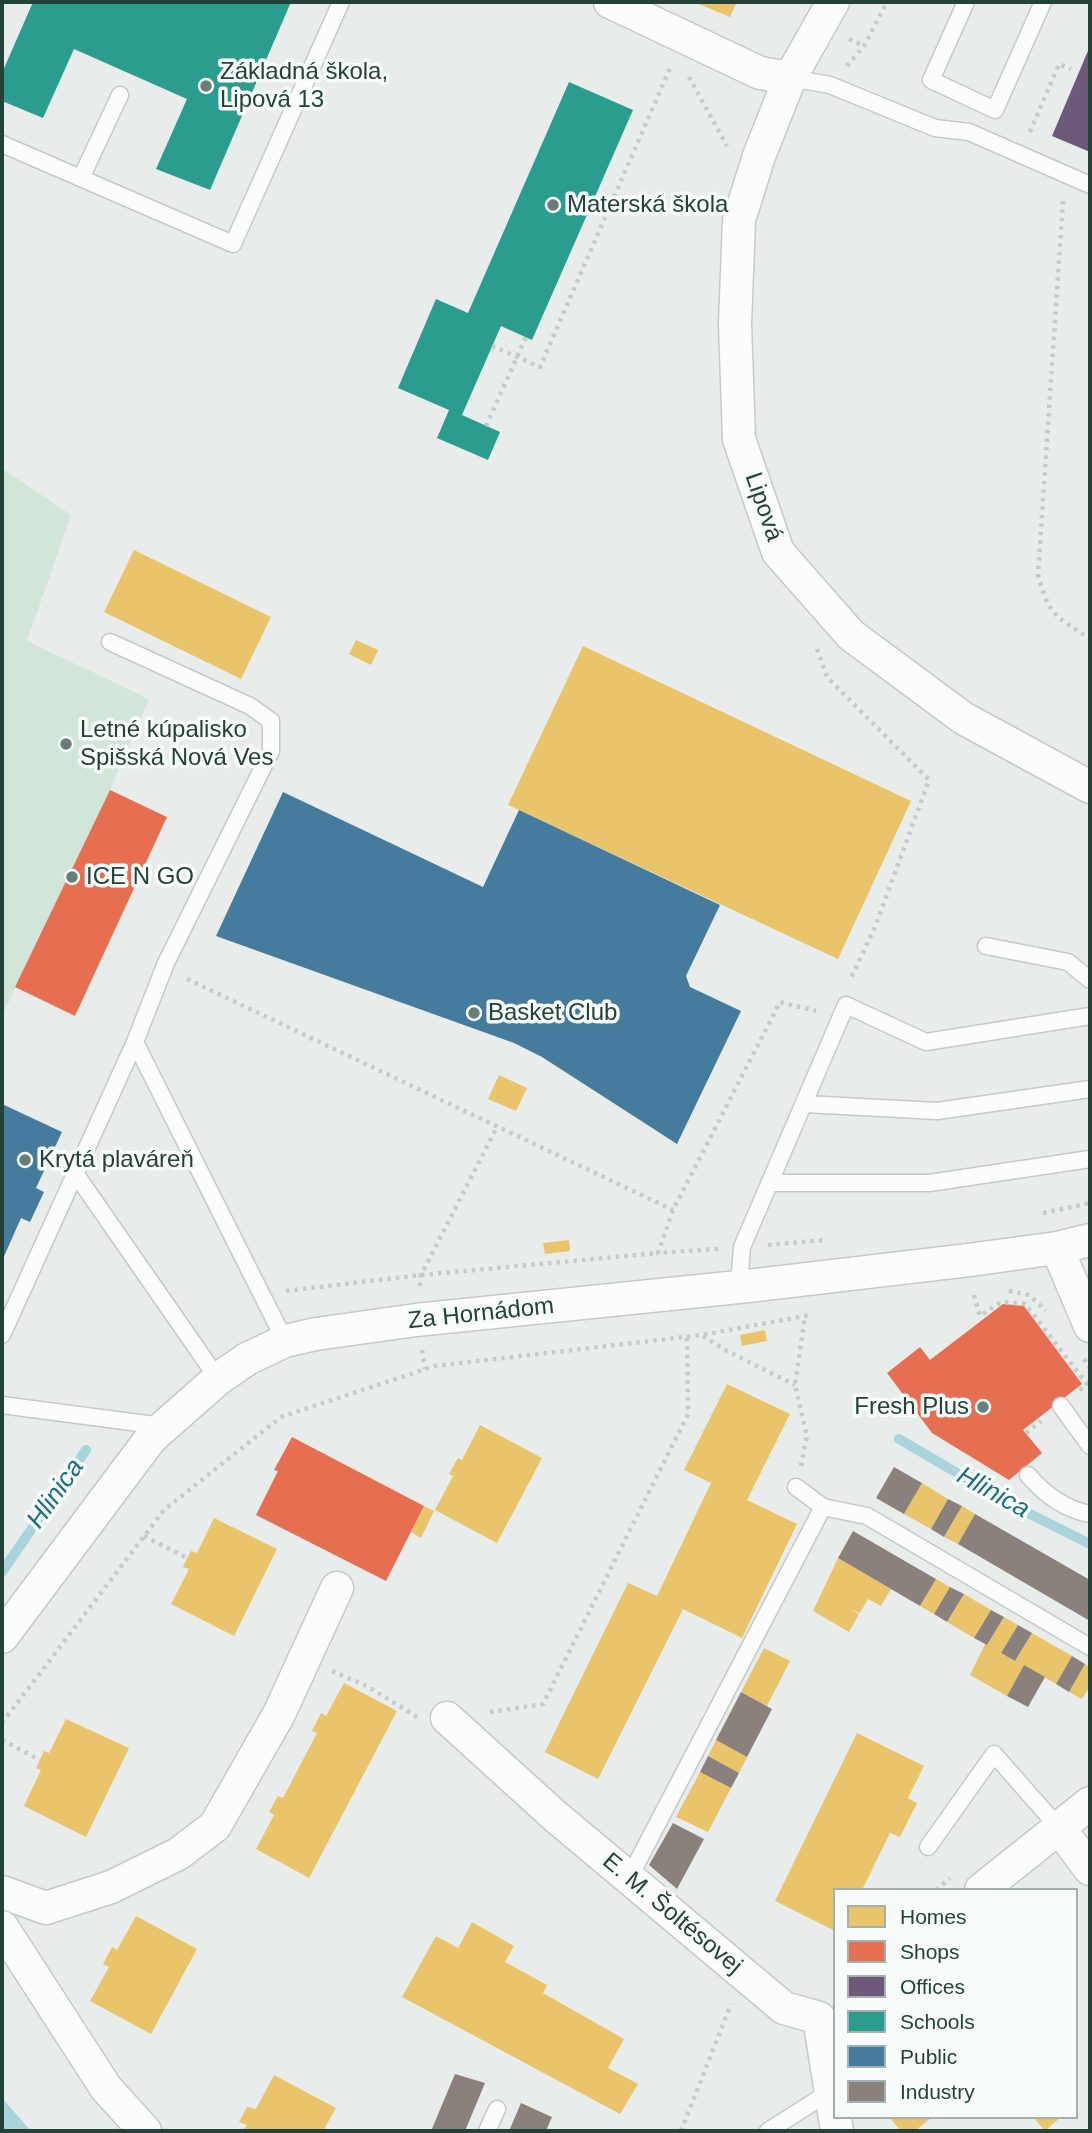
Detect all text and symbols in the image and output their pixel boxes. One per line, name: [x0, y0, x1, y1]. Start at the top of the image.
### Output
place label: Základná škola, Lipová 13: [220, 58, 388, 114]
marker: Základná škola, Lipová 13: [198, 78, 214, 94]
place label: Materská škola: [567, 191, 728, 219]
marker: Materská škola: [545, 197, 561, 213]
street label: Lipová: [738, 469, 788, 545]
place label: Letné kúpalisko Spišská Nová Ves: [80, 716, 273, 772]
marker: Letné kúpalisko Spišská Nová Ves: [58, 736, 74, 752]
place label: ICE N GO: [86, 863, 194, 891]
marker: ICE N GO: [64, 869, 80, 885]
place label: Basket Club: [488, 999, 617, 1027]
marker: Basket Club: [466, 1005, 482, 1021]
place label: Krytá plaváreň: [39, 1146, 194, 1174]
marker: Krytá plaváreň: [17, 1152, 33, 1168]
street label: Za Hornádom: [407, 1292, 555, 1336]
place label: Fresh Plus: [854, 1393, 969, 1421]
marker: Fresh Plus: [975, 1399, 991, 1415]
water label: Hlinica: [21, 1453, 91, 1535]
water label: Hlinica: [951, 1460, 1035, 1526]
street label: E. M. Šoltésovej: [596, 1847, 748, 1981]
legend: [833, 1888, 1078, 2119]
text: Homes: [900, 1905, 967, 1928]
text: Shops: [900, 1940, 960, 1963]
text: Offices: [900, 1975, 965, 1998]
text: Schools: [900, 2010, 975, 2033]
text: Public: [900, 2045, 957, 2068]
text: Industry: [900, 2080, 975, 2103]

